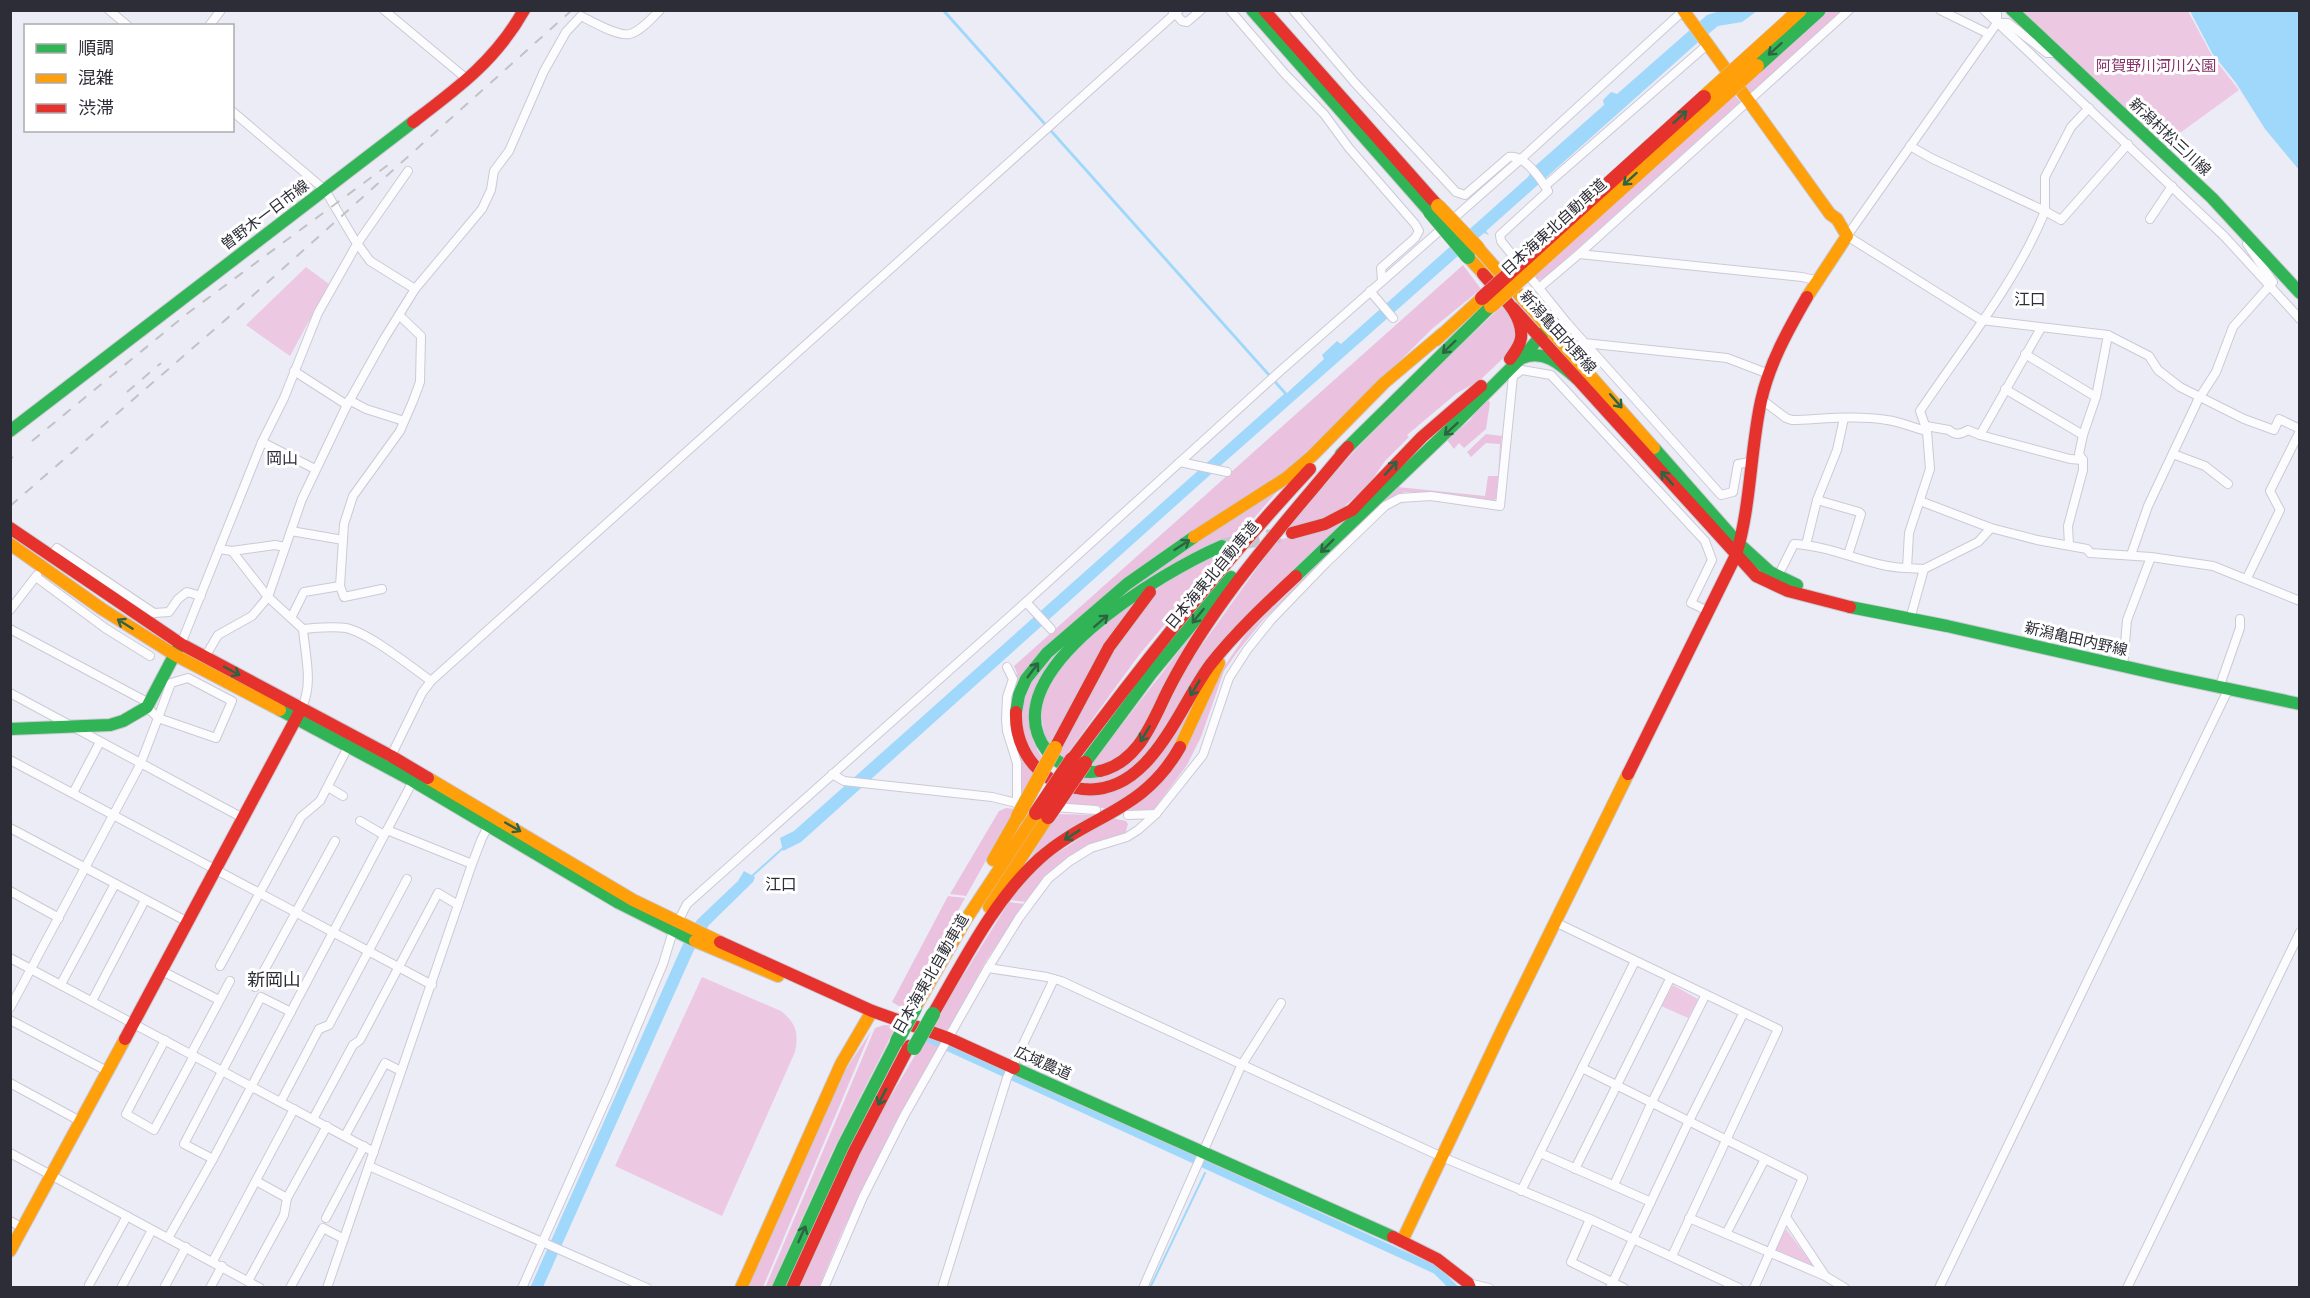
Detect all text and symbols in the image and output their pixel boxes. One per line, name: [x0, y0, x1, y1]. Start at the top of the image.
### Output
legend: [24, 24, 234, 132]
text: 順調: [78, 37, 114, 59]
one-way arrow: [1768, 42, 1783, 56]
park label: 阿賀野川河川公園: [2096, 57, 2216, 75]
text: 混雑: [78, 67, 114, 89]
street label: 新潟村松三川線: [2125, 95, 2215, 179]
text: 渋滞: [78, 97, 114, 119]
one-way arrow: [1673, 110, 1688, 124]
one-way arrow: [1623, 172, 1638, 186]
street label: 日本海東北自動車道: [1498, 175, 1610, 279]
street label: 曽野木一日市線: [218, 176, 312, 254]
street label: 新潟亀田内野線: [1516, 287, 1600, 377]
district label: 江口: [2014, 290, 2046, 309]
one-way arrow: [1442, 340, 1457, 354]
one-way arrow: [1609, 393, 1622, 409]
one-way arrow: [1444, 422, 1459, 436]
district label: 岡山: [266, 449, 298, 468]
one-way arrow: [1384, 461, 1398, 476]
one-way arrow: [1660, 471, 1674, 486]
street label: 日本海東北自動車道: [1162, 518, 1262, 632]
one-way arrow: [1320, 538, 1335, 553]
one-way arrow: [1173, 539, 1190, 551]
one-way arrow: [1191, 608, 1204, 624]
one-way arrow: [1093, 614, 1108, 628]
one-way arrow: [117, 618, 134, 630]
street label: 新潟亀田内野線: [2023, 618, 2129, 660]
one-way arrow: [1027, 663, 1040, 679]
one-way arrow: [223, 666, 241, 677]
one-way arrow: [1188, 679, 1200, 696]
one-way arrow: [1139, 725, 1151, 742]
one-way arrow: [504, 821, 521, 833]
one-way arrow: [1064, 830, 1081, 842]
district label: 江口: [765, 875, 797, 894]
street label: 日本海東北自動車道: [889, 911, 973, 1037]
district label: 新岡山: [247, 969, 301, 991]
street label: 広域農道: [1012, 1043, 1074, 1083]
one-way arrow: [875, 1088, 887, 1106]
one-way arrow: [797, 1225, 808, 1244]

